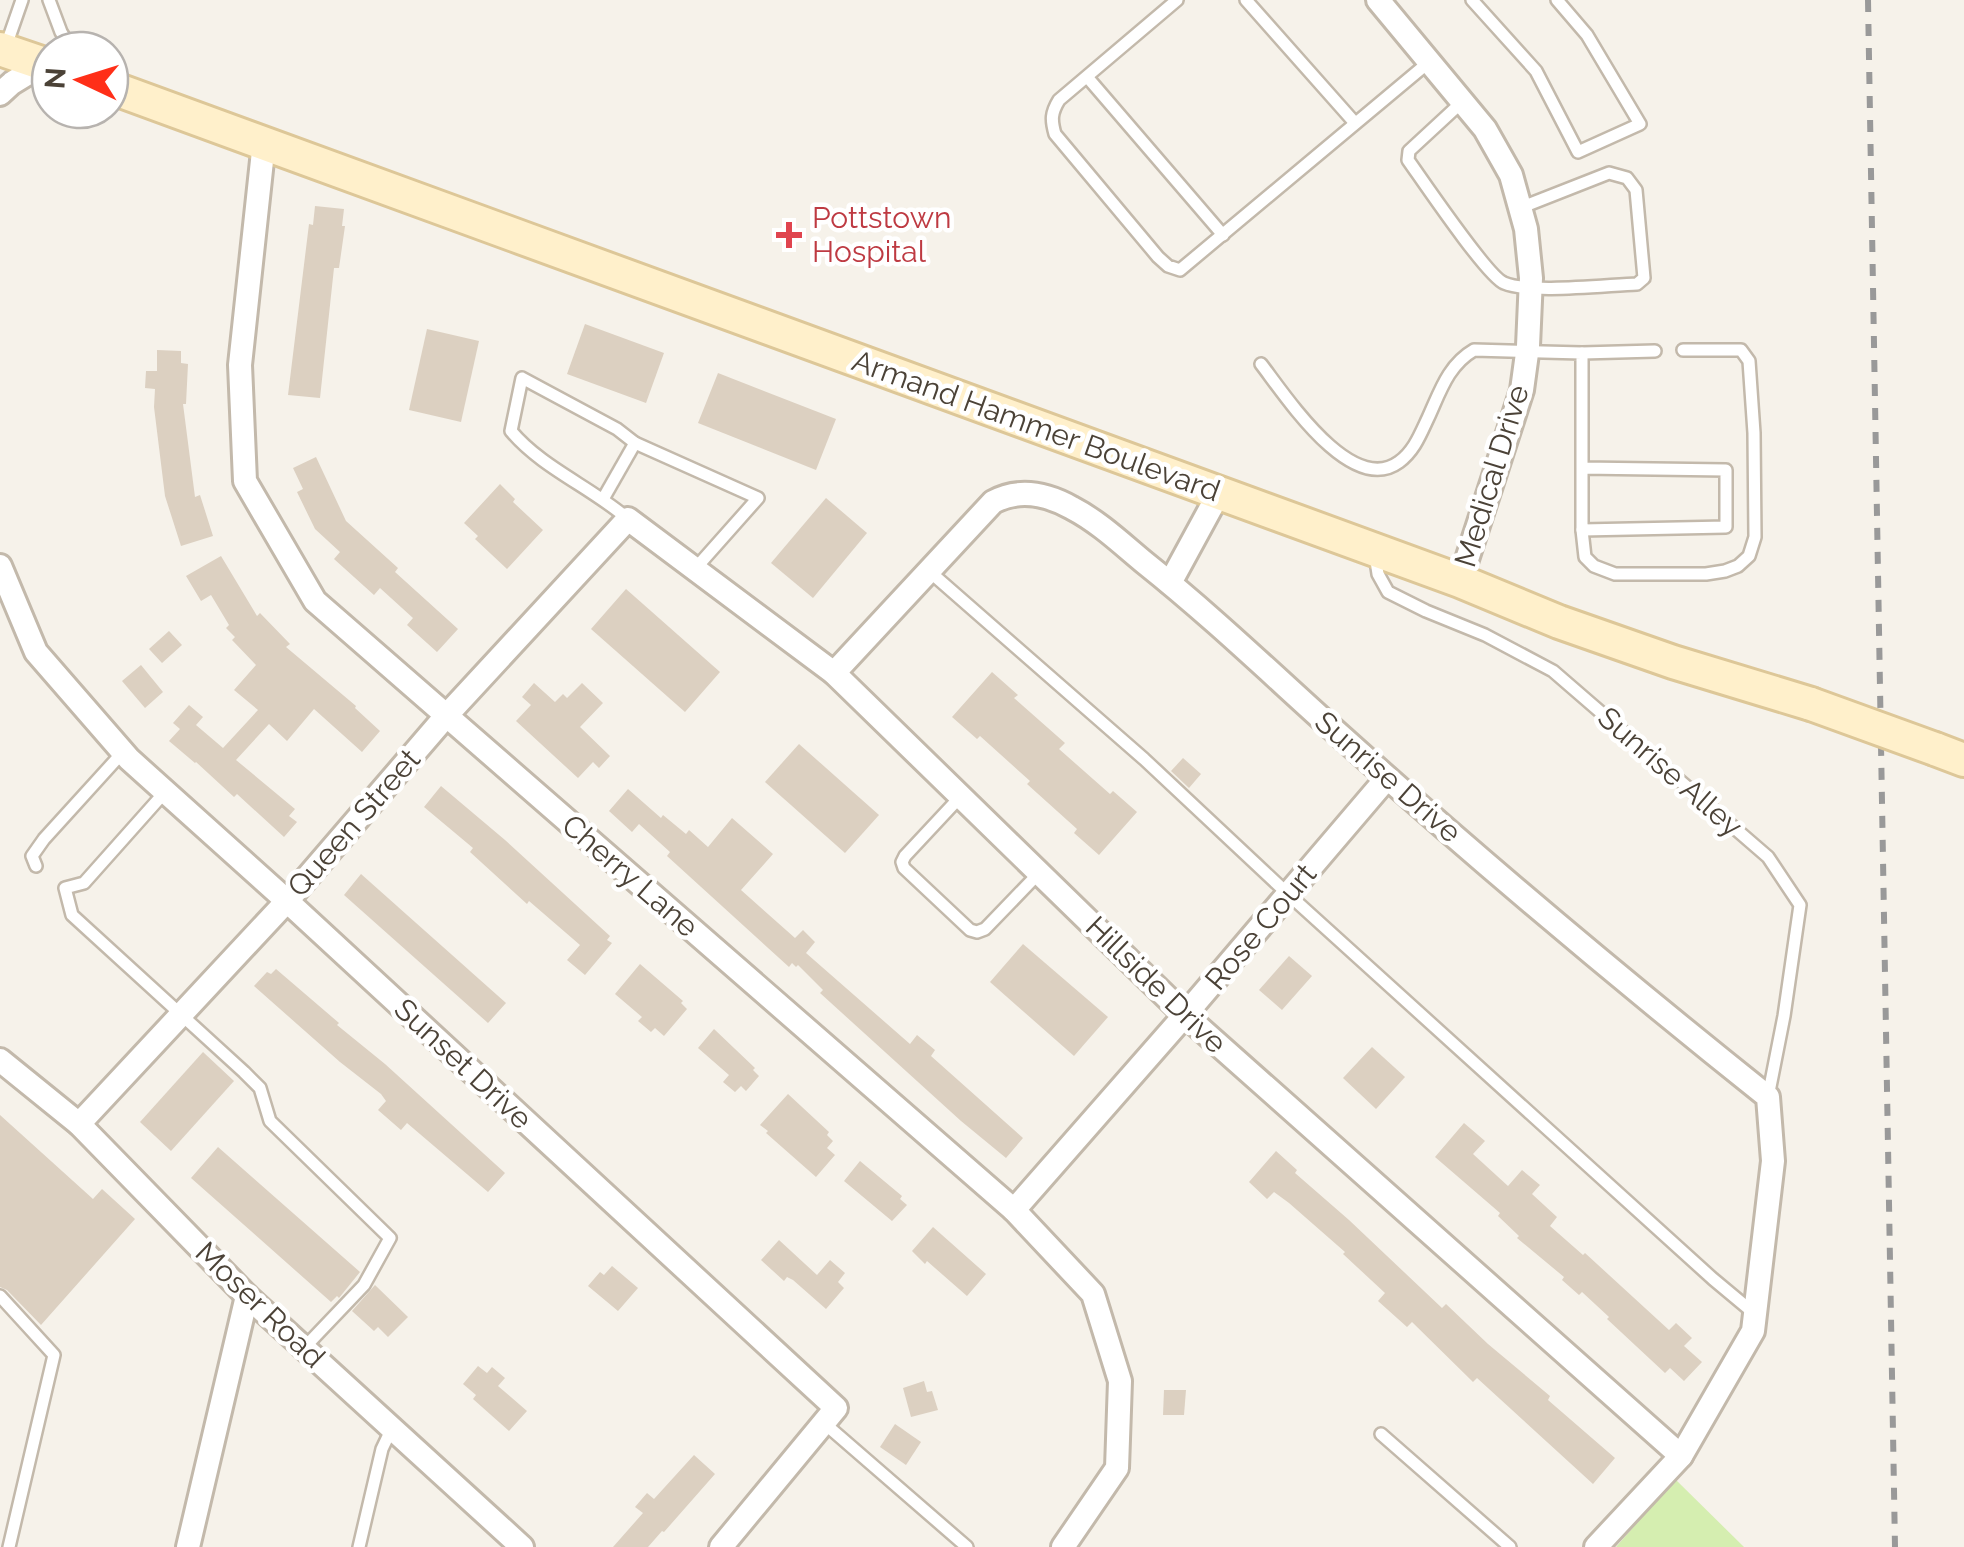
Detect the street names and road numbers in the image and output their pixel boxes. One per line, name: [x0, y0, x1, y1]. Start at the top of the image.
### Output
street label: Armand Hammer Boulevard: [847, 343, 1225, 508]
street label: Medical Drive: [1447, 381, 1536, 571]
street label: Sunrise Alley: [1591, 700, 1750, 844]
street label: Sunrise Drive: [1308, 704, 1468, 850]
street label: Queen Street: [280, 742, 427, 904]
street label: Cherry Lane: [555, 807, 705, 944]
street label: Rose Court: [1198, 857, 1323, 997]
street label: Hillside Drive: [1079, 909, 1234, 1060]
street label: Sunset Drive: [387, 991, 539, 1136]
street label: Moser Road: [189, 1235, 332, 1375]

